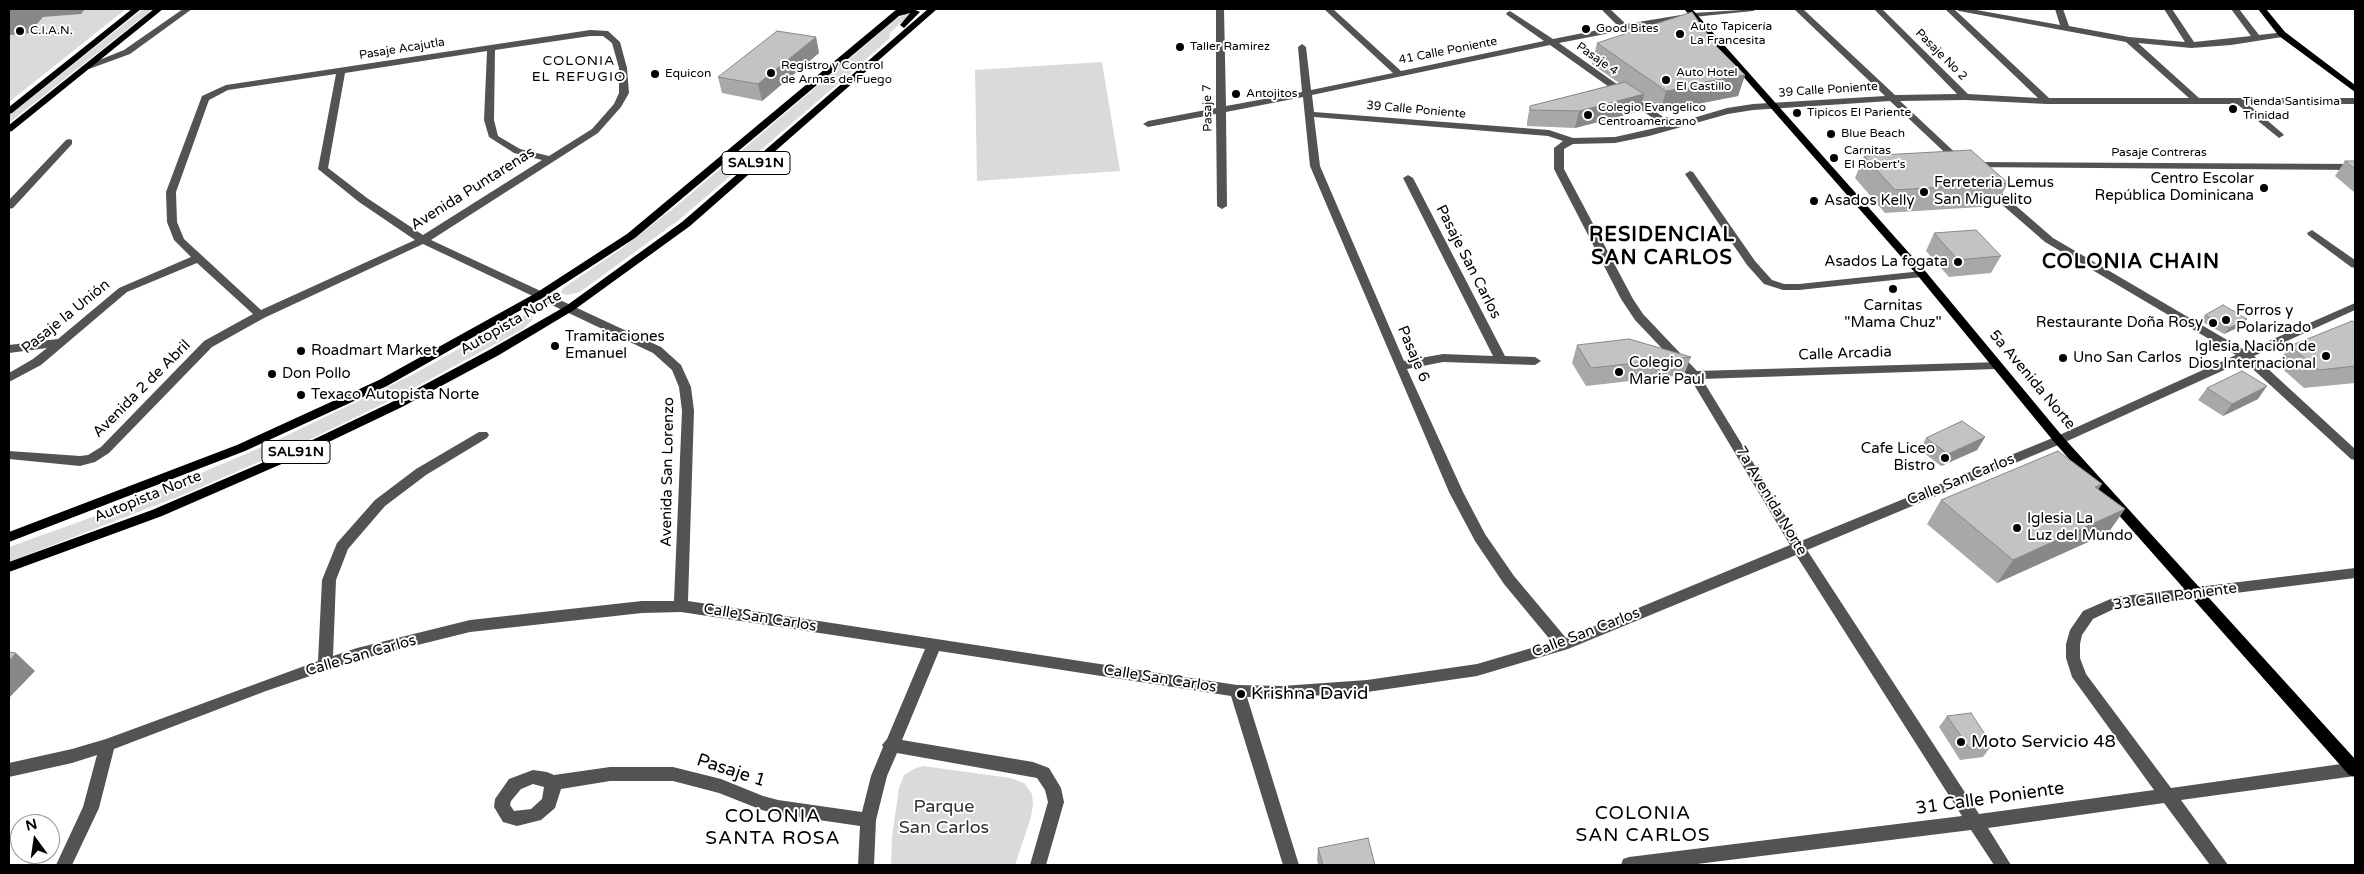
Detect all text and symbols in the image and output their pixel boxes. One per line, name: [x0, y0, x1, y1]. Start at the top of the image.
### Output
place label: Auto Tapicería La Francesita: [1690, 20, 1772, 48]
place label: Good Bites: [1596, 22, 1659, 36]
marker: Good Bites: [1580, 23, 1592, 35]
place label: C.I.A.N.: [30, 24, 73, 38]
marker: C.I.A.N.: [14, 25, 26, 37]
street label: Pasaje No 2: [1912, 26, 1970, 84]
marker: Auto Tapicería La Francesita: [1674, 28, 1686, 40]
street label: 41 Calle Poniente: [1398, 34, 1498, 68]
street label: Pasaje Acajutla: [358, 35, 446, 63]
street label: Pasaje 4: [1573, 39, 1621, 79]
place label: Taller Ramirez: [1190, 40, 1270, 54]
marker: Taller Ramirez: [1174, 41, 1186, 53]
district label: COLONIA EL REFUGIO: [530, 53, 628, 85]
place label: Registro y Control de Armas de Fuego: [781, 59, 892, 87]
place label: Auto Hotel El Castillo: [1676, 66, 1737, 94]
place label: Equicon: [665, 67, 711, 81]
marker: Registro y Control de Armas de Fuego: [765, 67, 777, 79]
marker: Equicon: [649, 68, 661, 80]
marker: Auto Hotel El Castillo: [1660, 74, 1672, 86]
street label: 39 Calle Poniente: [1778, 79, 1878, 101]
street label: Pasaje 7: [1200, 84, 1216, 132]
place label: Antojitos: [1246, 87, 1297, 101]
marker: Antojitos: [1230, 88, 1242, 100]
place label: Tienda Santisima Trinidad: [2243, 95, 2340, 123]
street label: 39 Calle Poniente: [1366, 98, 1466, 122]
place label: Colegio Evangelico Centroamericano: [1598, 101, 1706, 129]
marker: Tienda Santisima Trinidad: [2227, 103, 2239, 115]
place label: Tipicos El Pariente: [1807, 106, 1911, 120]
marker: Tipicos El Pariente: [1791, 107, 1803, 119]
marker: Colegio Evangelico Centroamericano: [1582, 109, 1594, 121]
place label: Blue Beach: [1841, 127, 1905, 141]
marker: Blue Beach: [1825, 128, 1837, 140]
street label: Avenida Puntarenas: [408, 144, 538, 234]
place label: Carnitas El Robert's: [1844, 144, 1906, 172]
street label: Pasaje Contreras: [2111, 146, 2207, 160]
road number: SAL91N: [722, 152, 790, 174]
marker: Carnitas El Robert's: [1828, 152, 1840, 164]
place label: Centro Escolar República Dominicana: [2095, 170, 2254, 205]
place label: Ferreteria Lemus San Miguelito: [1934, 174, 2054, 209]
marker: Centro Escolar República Dominicana: [2258, 182, 2270, 194]
marker: Ferreteria Lemus San Miguelito: [1918, 186, 1930, 198]
place label: Asados Kelly: [1824, 192, 1915, 210]
marker: Asados Kelly: [1808, 195, 1820, 207]
street label: Pasaje San Carlos: [1432, 202, 1504, 322]
district label: RESIDENCIAL SAN CARLOS: [1588, 224, 1736, 271]
district label: COLONIA CHAIN: [2040, 251, 2222, 275]
place label: Asados La fogata: [1824, 253, 1948, 271]
marker: Asados La fogata: [1952, 256, 1964, 268]
street label: Pasaje la Unión: [18, 276, 114, 358]
marker: Carnitas "Mama Chuz": [1887, 283, 1899, 295]
street label: Autopista Norte: [457, 287, 565, 359]
place label: Carnitas "Mama Chuz": [1844, 297, 1942, 332]
place label: Forros y Polarizado: [2236, 302, 2311, 337]
place label: Restaurante Doña Rosy: [2036, 314, 2203, 332]
marker: Forros y Polarizado: [2220, 314, 2232, 326]
marker: Restaurante Doña Rosy: [2207, 317, 2219, 329]
street label: Pasaje 6: [1393, 323, 1433, 385]
street label: 5a Avenida Norte: [1985, 327, 2079, 433]
place label: Tramitaciones Emanuel: [565, 328, 665, 363]
street label: Avenida 2 de Abril: [89, 336, 195, 442]
place label: Iglesia Nación de Dios Internacional: [2188, 338, 2316, 373]
marker: Tramitaciones Emanuel: [549, 340, 561, 352]
place label: Roadmart Market: [311, 342, 437, 360]
street label: Calle Arcadia: [1798, 343, 1892, 365]
marker: Roadmart Market: [295, 345, 307, 357]
place label: Uno San Carlos: [2073, 349, 2182, 367]
marker: Iglesia Nación de Dios Internacional: [2320, 350, 2332, 362]
marker: Uno San Carlos: [2057, 352, 2069, 364]
place label: Colegio Marie Paul: [1629, 354, 1705, 389]
place label: Don Pollo: [282, 365, 351, 383]
marker: Colegio Marie Paul: [1613, 366, 1625, 378]
marker: Don Pollo: [266, 368, 278, 380]
place label: Texaco Autopista Norte: [311, 386, 479, 404]
marker: Texaco Autopista Norte: [295, 389, 307, 401]
street label: Avenida San Lorenzo: [658, 397, 678, 547]
place label: Cafe Liceo Bistro: [1861, 440, 1935, 475]
road number: SAL91N: [262, 441, 330, 464]
street label: 7a Avenida Norte: [1731, 443, 1811, 559]
street label: Calle San Carlos: [1905, 450, 2017, 510]
marker: Cafe Liceo Bistro: [1939, 452, 1951, 464]
street label: Autopista Norte: [92, 467, 204, 527]
place label: Iglesia La Luz del Mundo: [2027, 510, 2133, 545]
marker: Iglesia La Luz del Mundo: [2011, 522, 2023, 534]
street label: 33 Calle Poniente: [2112, 579, 2238, 615]
street label: Calle San Carlos: [702, 600, 818, 636]
street label: Calle San Carlos: [1530, 604, 1642, 662]
street label: Calle San Carlos: [304, 632, 418, 680]
street label: Calle San Carlos: [1102, 661, 1218, 697]
place label: Krishna David: [1251, 683, 1368, 705]
marker: Krishna David: [1235, 688, 1247, 700]
place label: Moto Servicio 48: [1971, 731, 2116, 753]
marker: Moto Servicio 48: [1955, 736, 1967, 748]
street label: Pasaje 1: [694, 750, 768, 792]
street label: 31 Calle Poniente: [1914, 778, 2066, 820]
park label: Parque San Carlos: [899, 796, 989, 839]
district label: COLONIA SAN CARLOS: [1574, 803, 1712, 847]
district label: COLONIA SANTA ROSA: [704, 806, 842, 850]
north arrow: [10, 814, 60, 864]
text: N: [24, 815, 39, 835]

